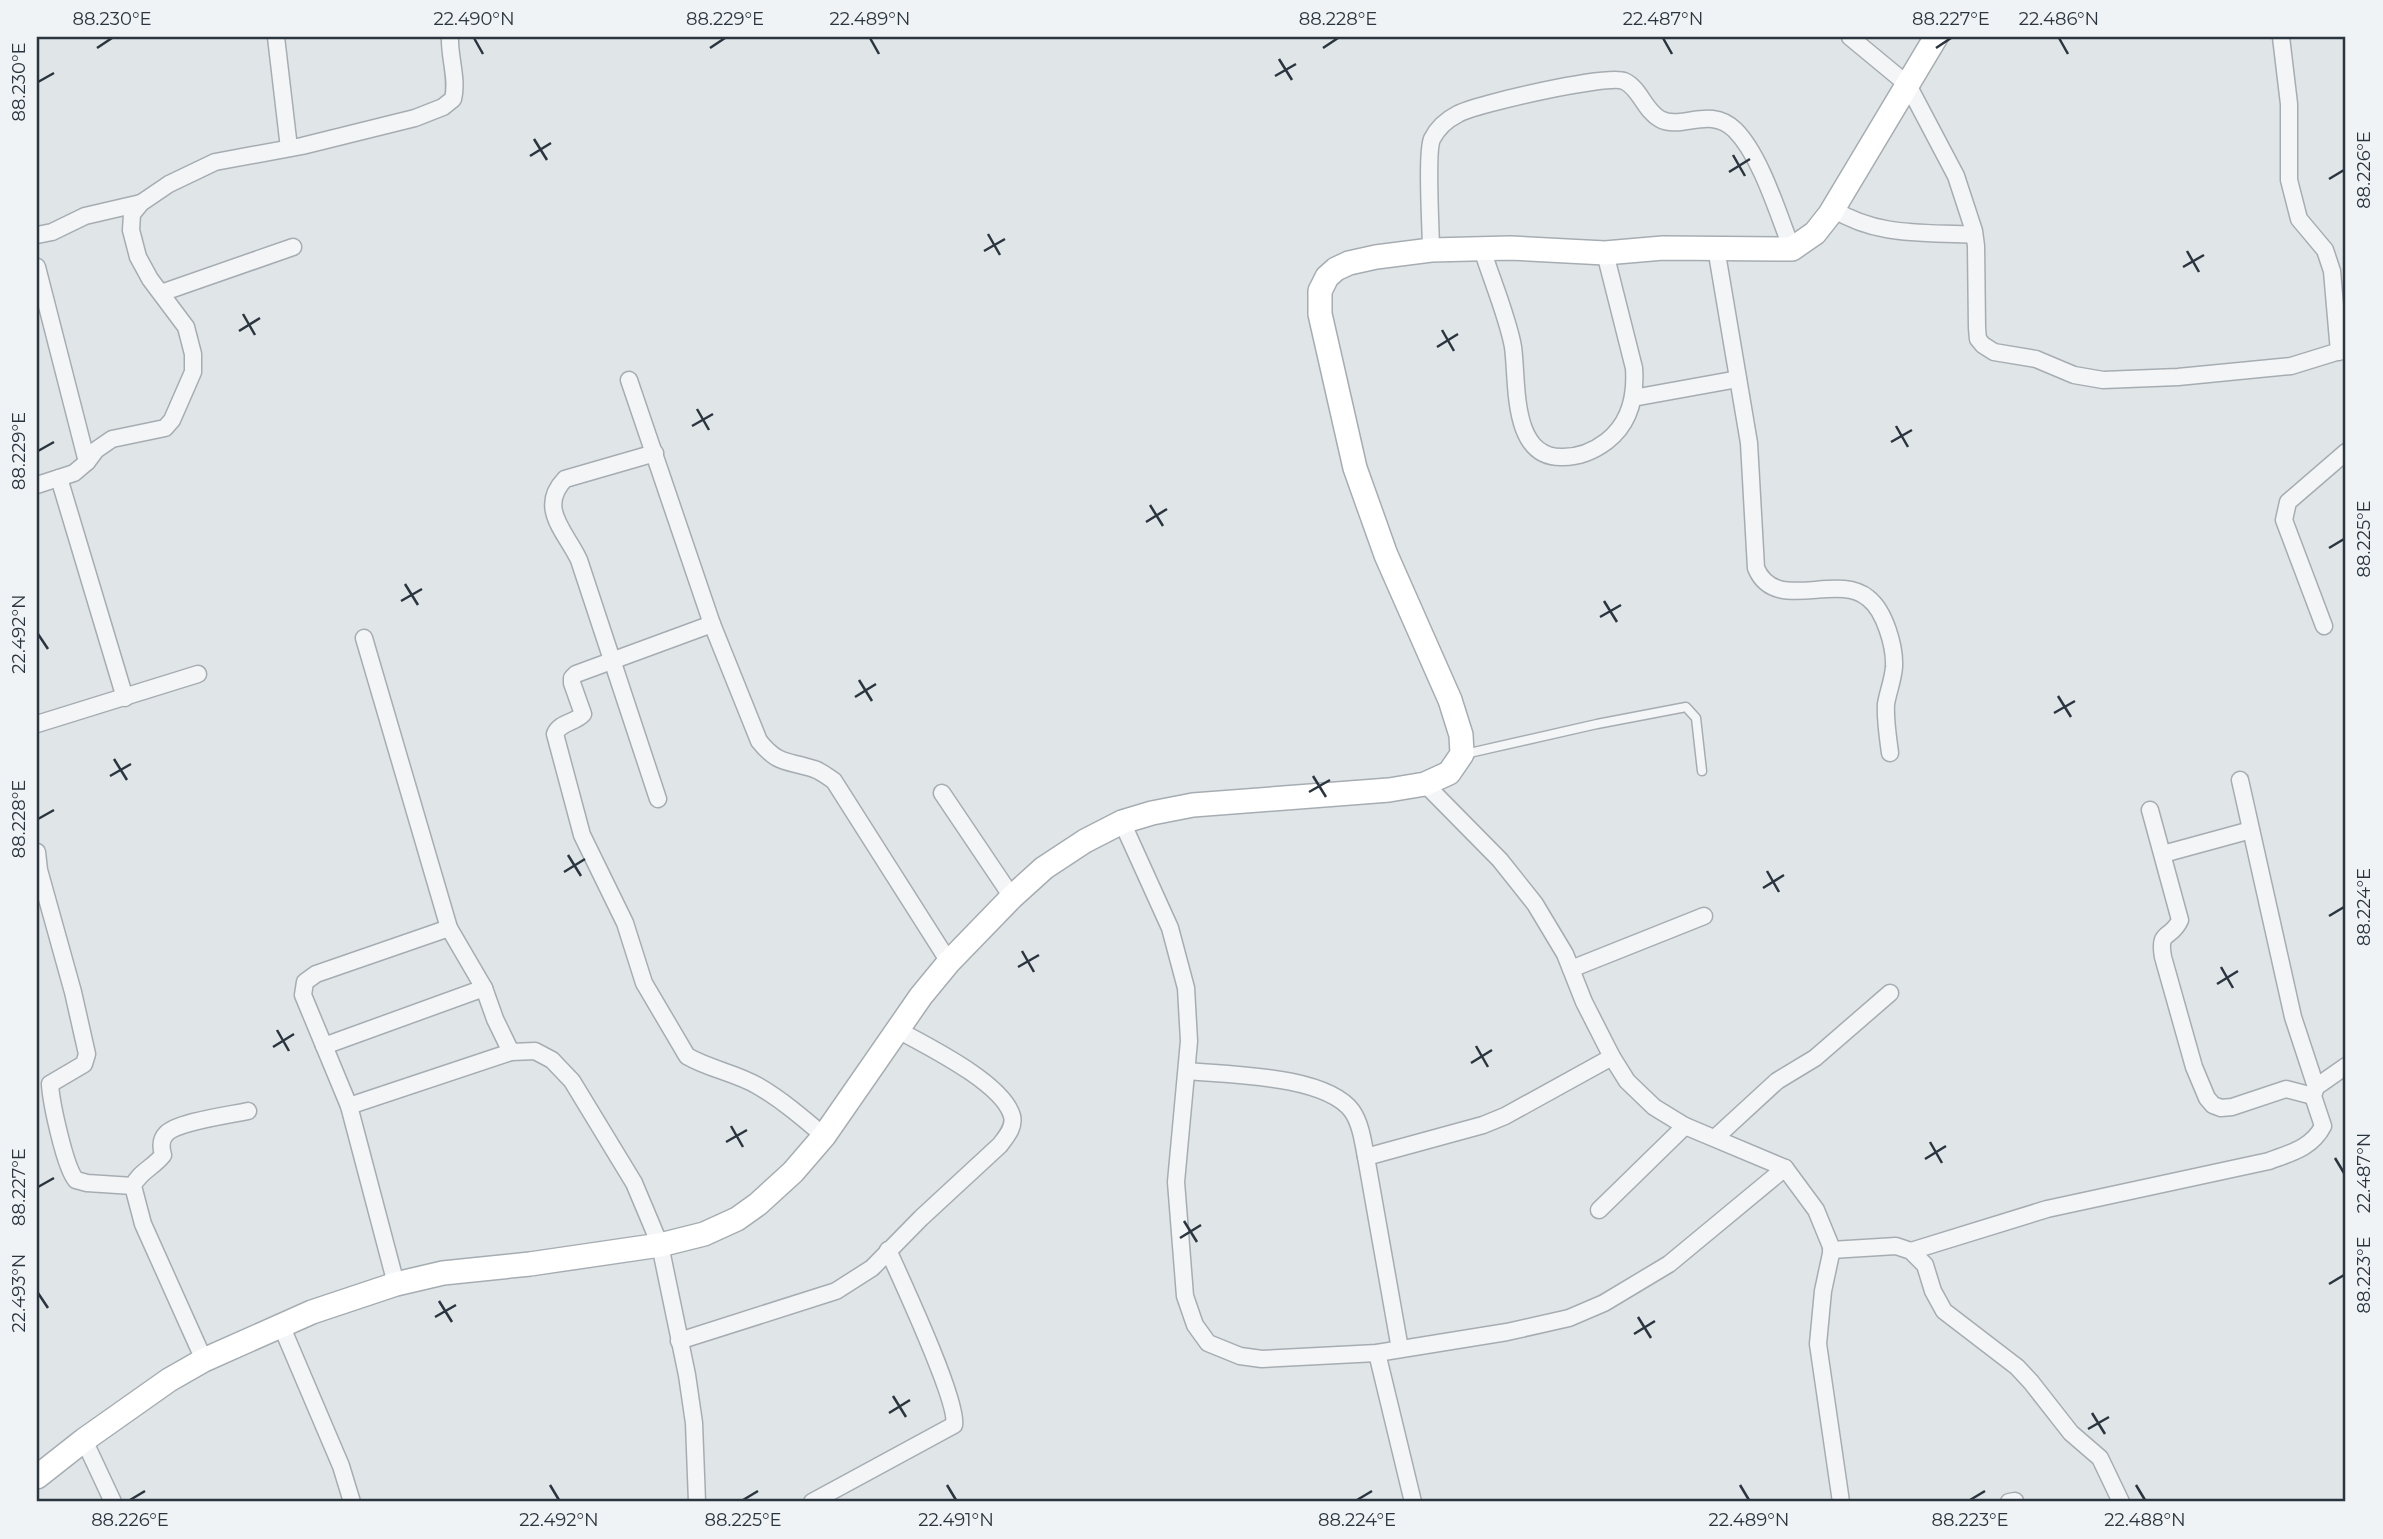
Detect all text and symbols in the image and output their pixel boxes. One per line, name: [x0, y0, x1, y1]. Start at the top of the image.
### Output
text: 88.230°E: [72, 8, 152, 30]
text: 22.490°N: [433, 8, 515, 30]
text: 88.229°E: [686, 8, 764, 30]
text: 22.489°N: [830, 8, 910, 30]
text: 88.228°E: [1299, 8, 1377, 30]
text: 22.487°N: [1623, 8, 1703, 30]
text: 88.227°E: [1912, 8, 1990, 30]
text: 22.486°N: [2019, 8, 2099, 30]
text: 88.230°E: [8, 42, 30, 122]
text: 88.226°E: [2353, 131, 2375, 209]
text: 88.229°E: [8, 412, 30, 490]
text: 88.225°E: [2353, 500, 2375, 578]
text: 22.492°N: [8, 594, 30, 674]
text: 88.228°E: [8, 780, 30, 858]
text: 88.224°E: [2353, 868, 2375, 946]
text: 22.487°N: [2353, 1133, 2375, 1213]
text: 88.227°E: [8, 1148, 30, 1226]
text: 88.223°E: [2353, 1236, 2375, 1314]
text: 22.493°N: [8, 1254, 30, 1332]
text: 88.226°E: [91, 1509, 169, 1531]
text: 22.492°N: [519, 1509, 599, 1531]
text: 88.225°E: [704, 1509, 782, 1531]
text: 22.491°N: [918, 1509, 994, 1531]
text: 88.224°E: [1318, 1509, 1396, 1531]
text: 22.489°N: [1709, 1509, 1789, 1531]
text: 88.223°E: [1931, 1509, 2009, 1531]
text: 22.488°N: [2104, 1509, 2186, 1531]

